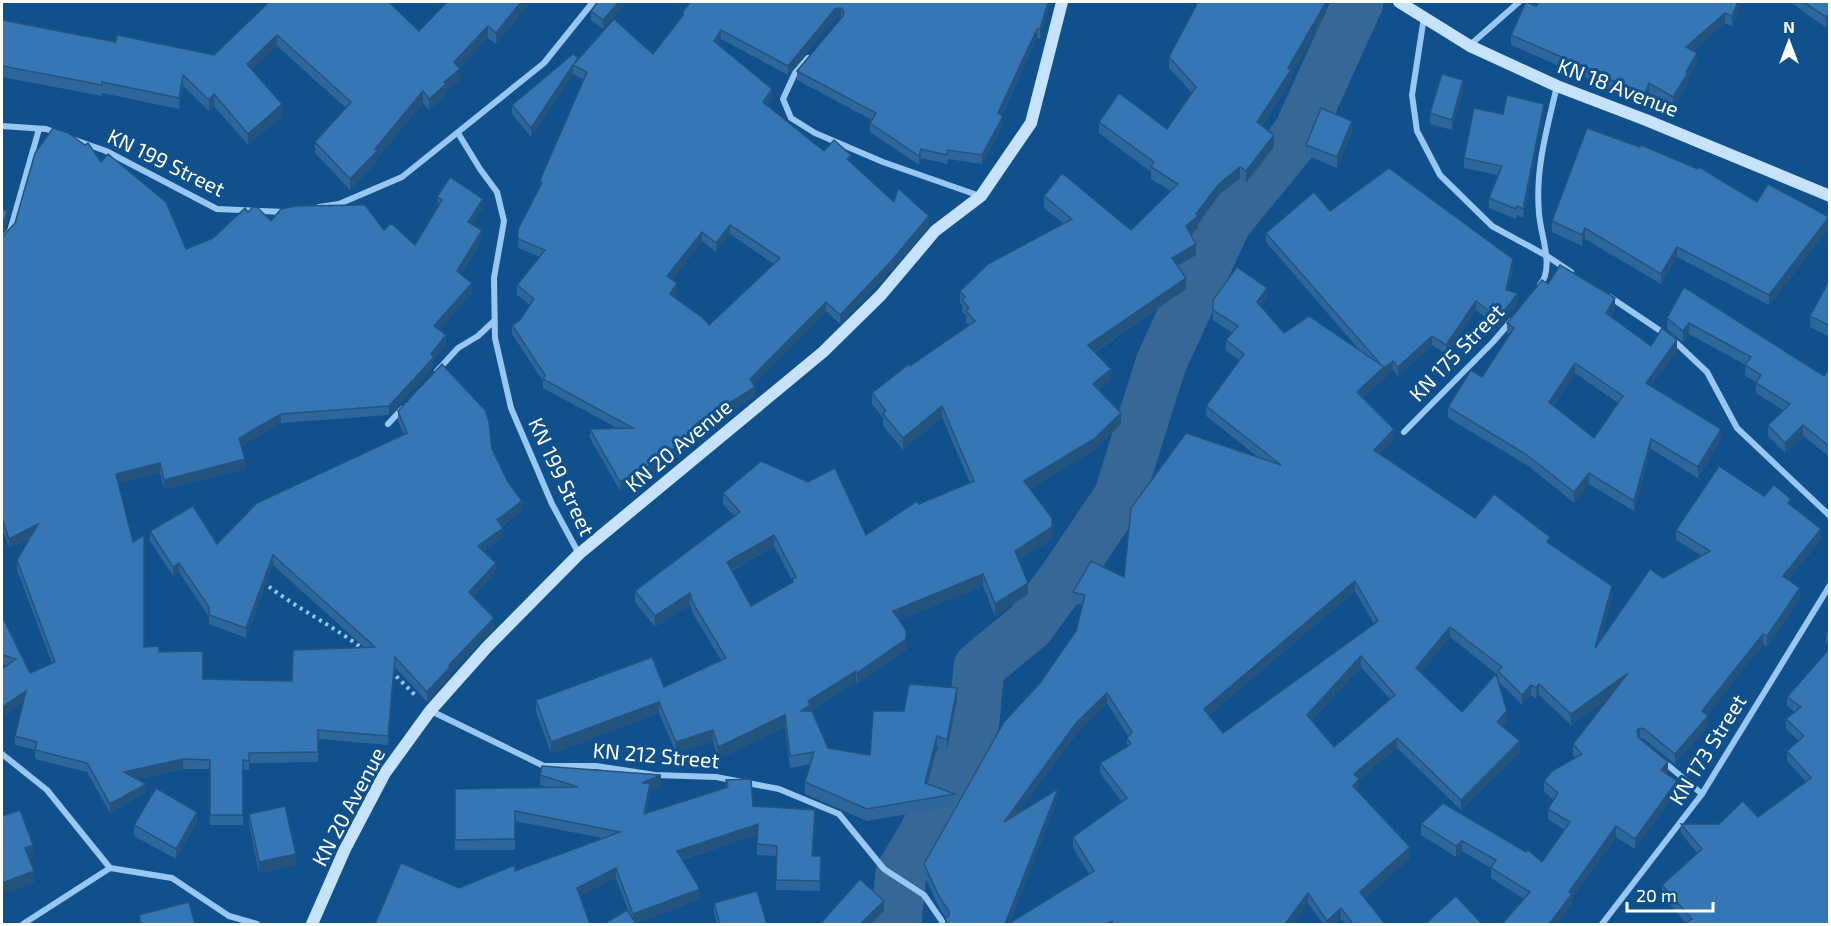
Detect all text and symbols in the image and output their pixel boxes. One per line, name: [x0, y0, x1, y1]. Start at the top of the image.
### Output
north arrow: [1759, 12, 1819, 72]
text: N: [1783, 17, 1795, 36]
street label: KN 18 Avenue: [1555, 52, 1683, 121]
street label: KN 199 Street: [104, 123, 229, 201]
street label: KN 175 Street: [1403, 298, 1508, 406]
street label: KN 20 Avenue: [620, 393, 736, 497]
street label: KN 199 Street: [524, 413, 601, 539]
street label: KN 173 Street: [1663, 689, 1751, 809]
street label: KN 212 Street: [592, 737, 720, 772]
street label: KN 20 Avenue: [306, 743, 389, 870]
scale bar: [1627, 875, 1712, 913]
text: 20 m: [1636, 884, 1677, 906]

